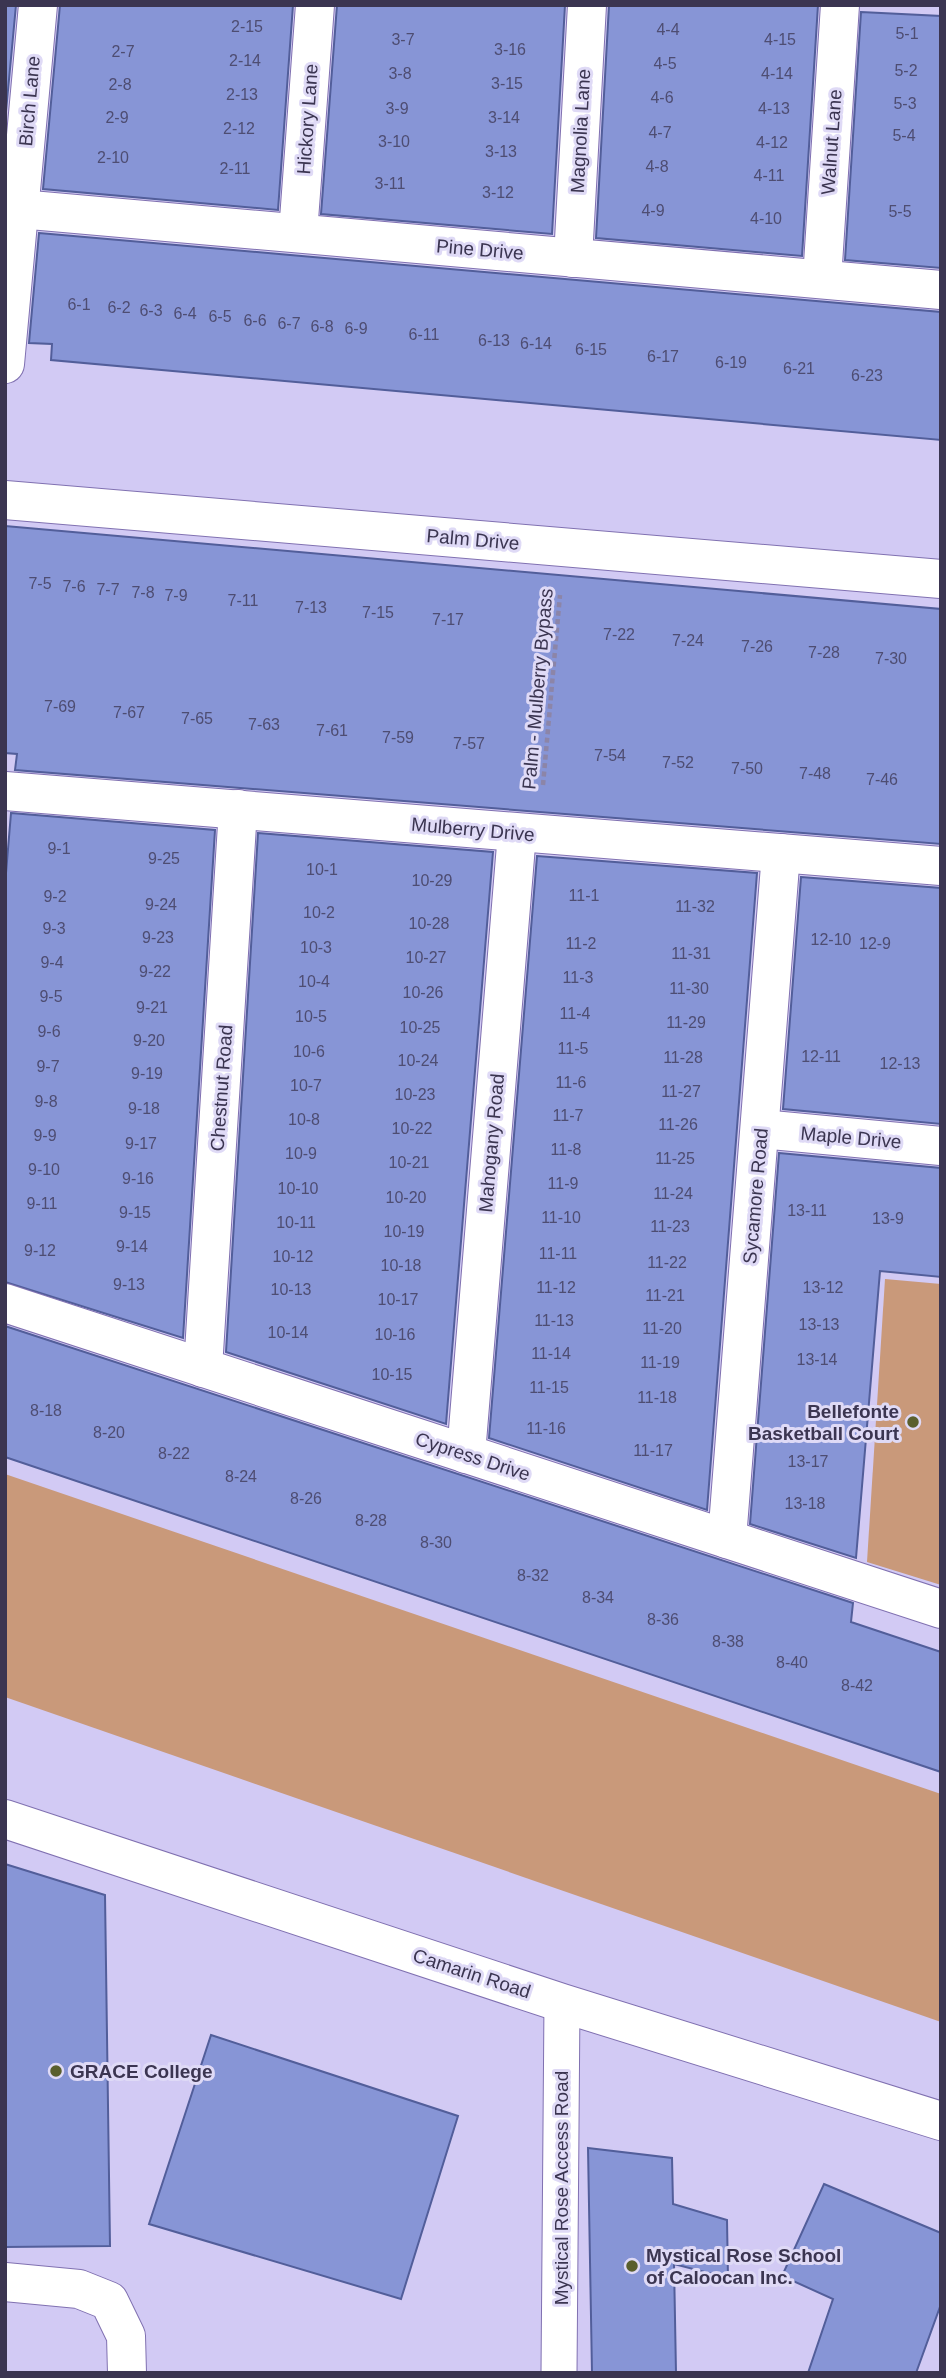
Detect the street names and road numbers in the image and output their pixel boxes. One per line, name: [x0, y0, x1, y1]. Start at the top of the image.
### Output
street label: Birch Lane: [15, 55, 44, 147]
street label: Hickory Lane: [293, 63, 322, 175]
street label: Magnolia Lane: [567, 68, 594, 194]
street label: Walnut Lane: [817, 88, 846, 196]
street label: Pine Drive: [435, 235, 525, 264]
street label: Palm Drive: [426, 525, 520, 554]
street label: Palm - Mulberry Bypass: [518, 588, 557, 790]
street label: Mulberry Drive: [411, 814, 535, 845]
street label: Chestnut Road: [207, 1024, 236, 1152]
street label: Mahogany Road: [475, 1073, 508, 1213]
street label: Maple Drive: [800, 1123, 902, 1152]
street label: Sycamore Road: [739, 1127, 772, 1265]
street label: Cypress Drive: [413, 1428, 533, 1485]
street label: Camarin Road: [410, 1945, 533, 2002]
street label: Mystical Rose Access Road: [551, 2071, 572, 2305]

